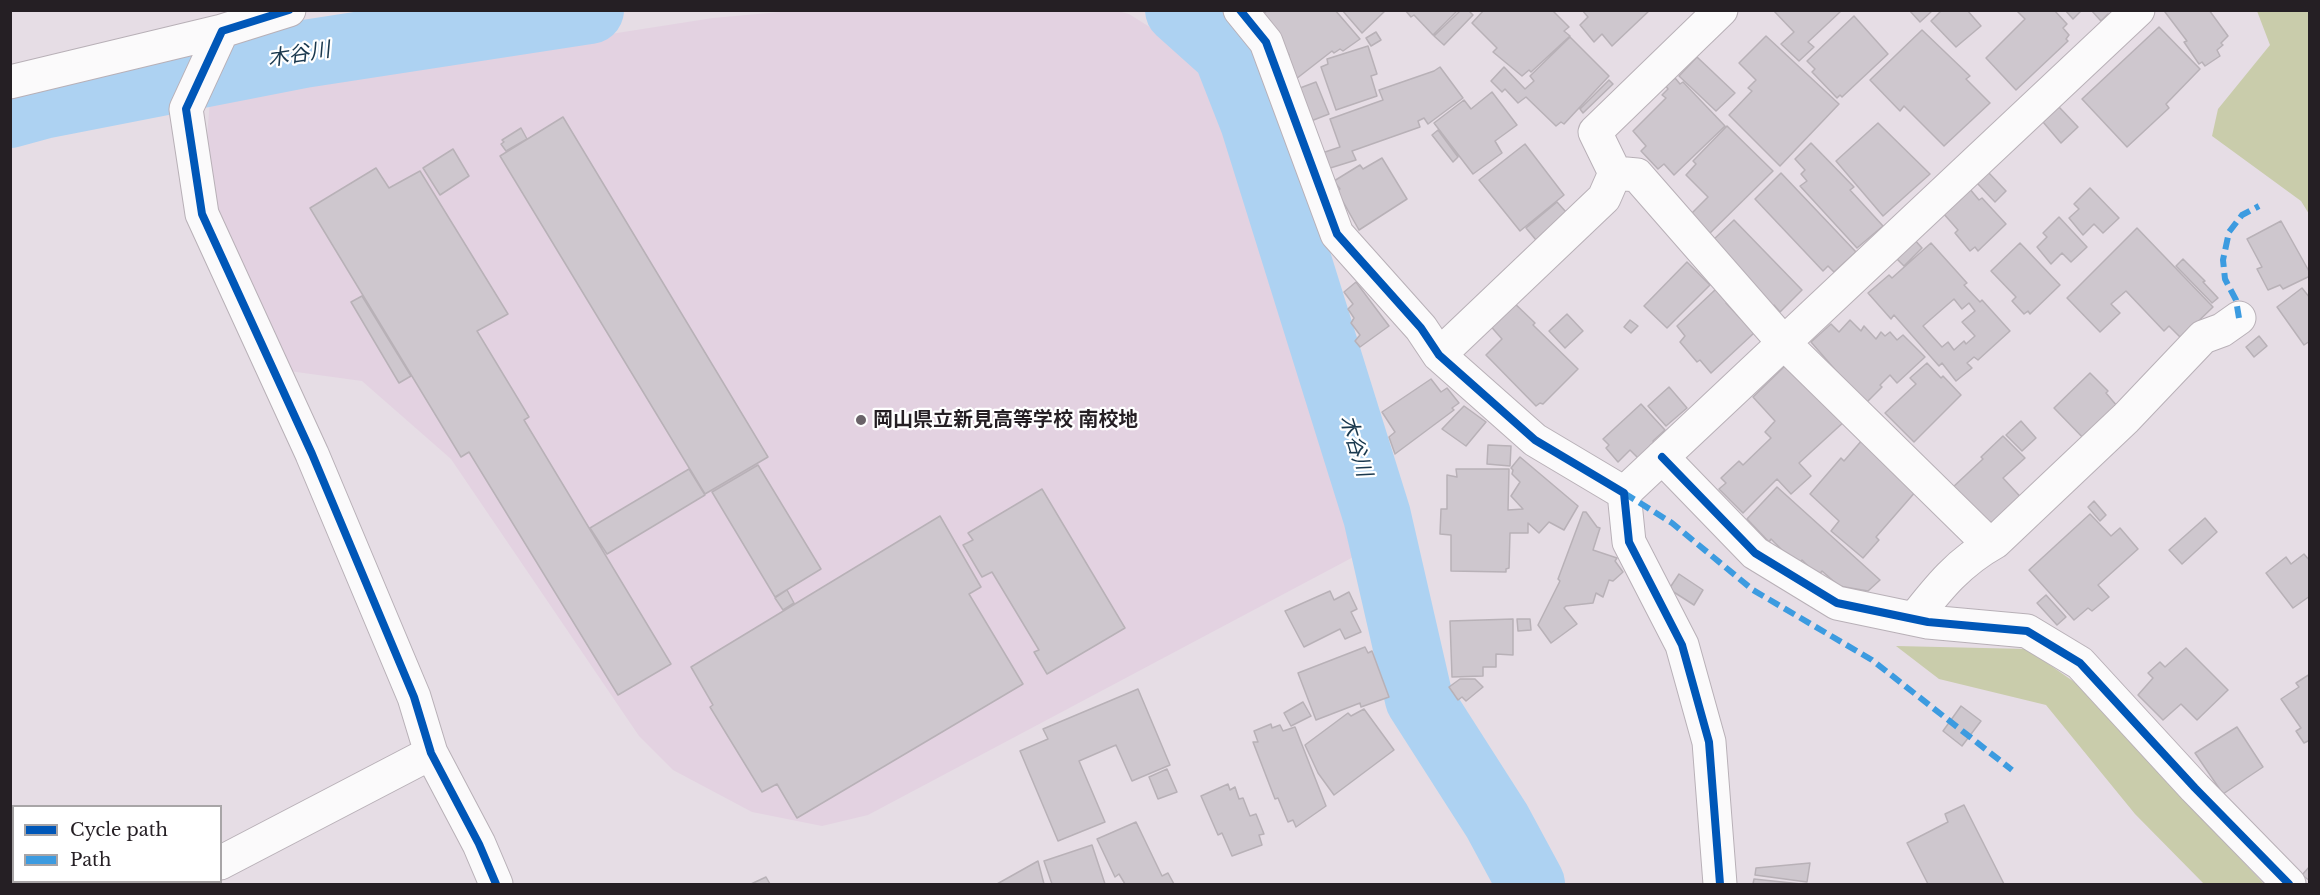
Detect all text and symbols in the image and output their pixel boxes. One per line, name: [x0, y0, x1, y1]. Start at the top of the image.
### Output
water label: 木谷川: [266, 38, 332, 72]
place label: 岡山県立新見高等学校 南校地: [873, 408, 1138, 432]
water label: 木谷川: [1334, 412, 1376, 480]
marker: 岡山県立新見高等学校 南校地: [854, 413, 868, 427]
legend: [12, 805, 222, 883]
text: Cycle path: [70, 819, 168, 841]
text: Path: [70, 849, 111, 871]

